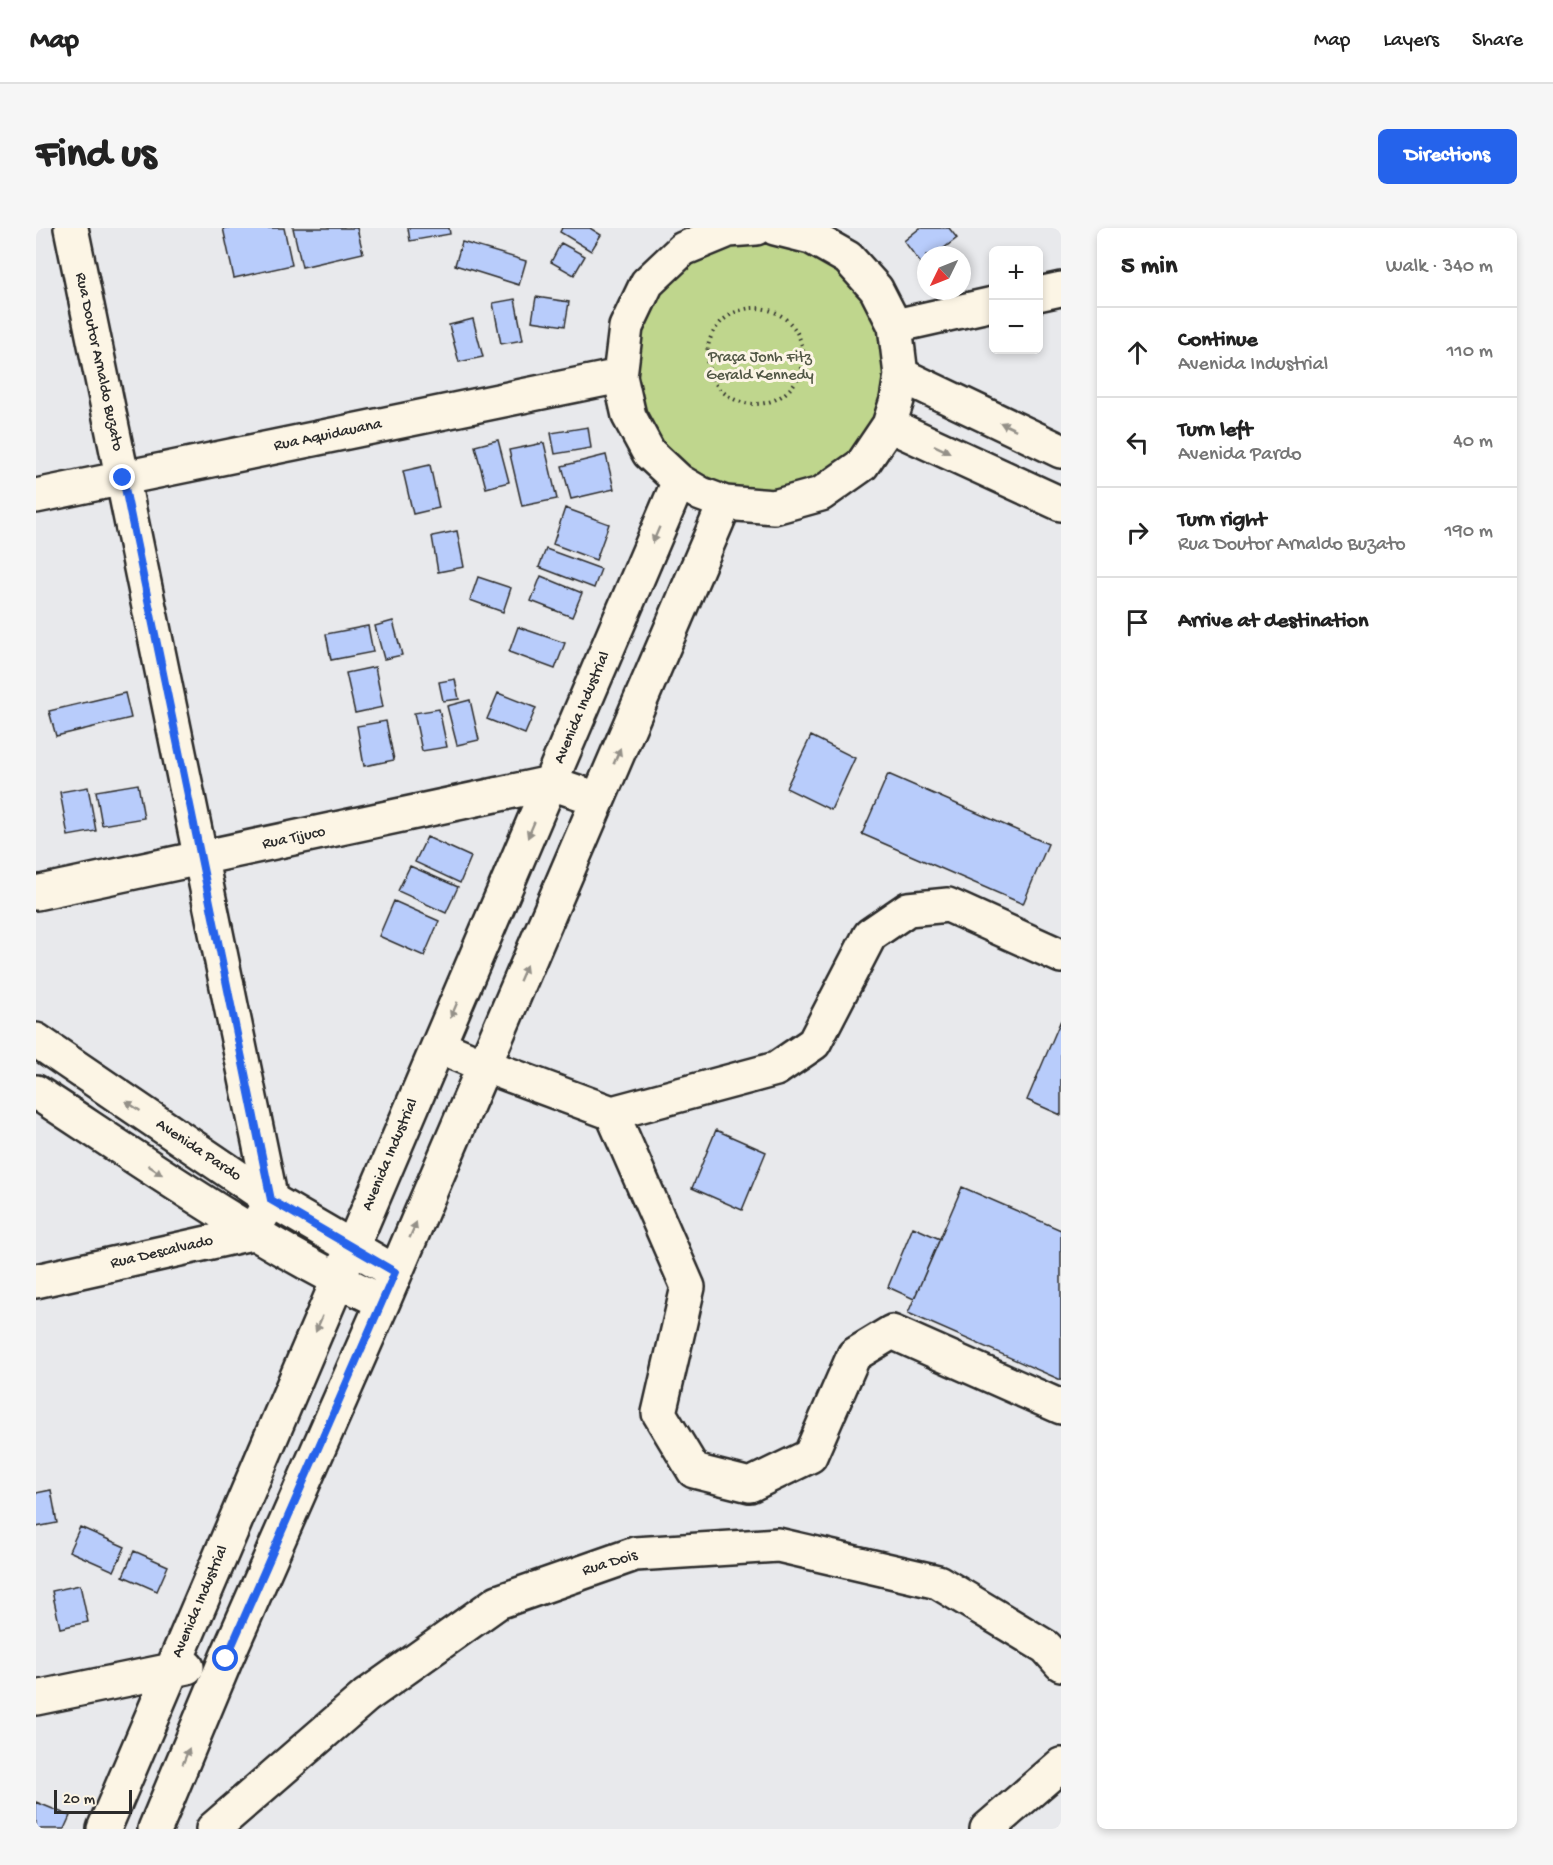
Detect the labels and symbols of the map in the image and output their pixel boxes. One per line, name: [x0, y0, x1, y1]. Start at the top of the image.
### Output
north arrow: [917, 246, 971, 300]
street label: Rua Doutor Arnaldo Buzato: [70, 271, 126, 453]
park label: Praça Jonh Fitz Gerald Kennedy: [706, 349, 814, 386]
street label: Rua Aquidauana: [272, 415, 385, 457]
one-way arrow: [1000, 422, 1017, 431]
one-way arrow: [933, 445, 951, 455]
route end: [109, 464, 135, 490]
one-way arrow: [651, 526, 660, 544]
street label: Avenida Industrial: [551, 649, 615, 767]
one-way arrow: [612, 746, 622, 764]
one-way arrow: [526, 822, 535, 839]
street label: Rua Tijuco: [261, 823, 327, 855]
one-way arrow: [518, 964, 528, 982]
one-way arrow: [449, 1001, 458, 1018]
street label: Avenida Industrial: [359, 1096, 423, 1214]
one-way arrow: [125, 1100, 141, 1112]
street label: Avenida Pardo: [152, 1115, 244, 1187]
one-way arrow: [147, 1164, 163, 1175]
one-way arrow: [408, 1220, 418, 1238]
street label: Rua Descalvado: [109, 1232, 215, 1274]
one-way arrow: [315, 1316, 324, 1333]
street label: Avenida Industrial: [169, 1543, 233, 1661]
street label: Rua Dois: [580, 1546, 641, 1581]
route start: [212, 1645, 238, 1671]
one-way arrow: [181, 1746, 191, 1764]
scale bar: [54, 1787, 132, 1814]

